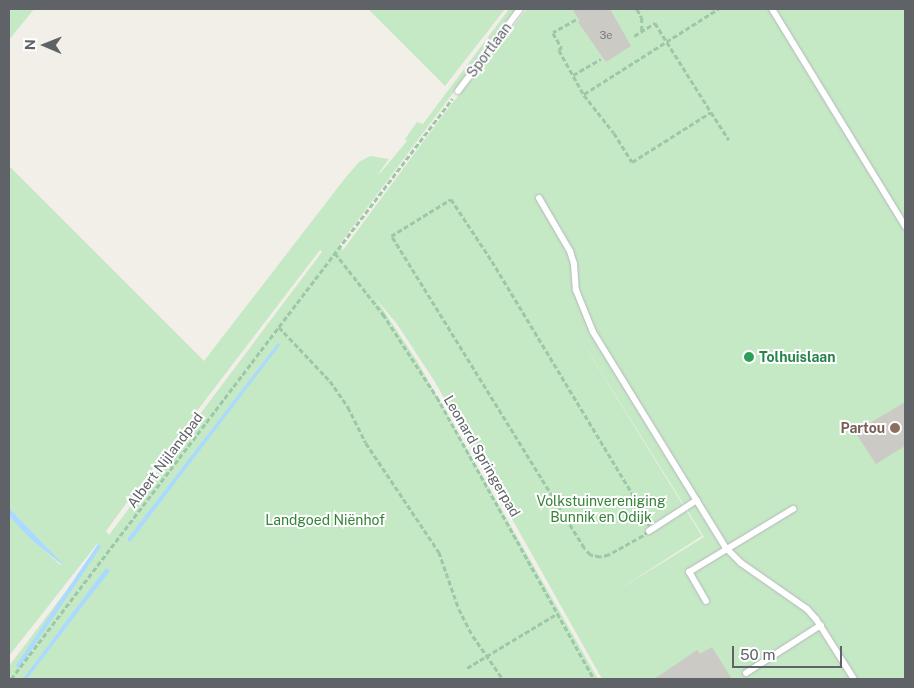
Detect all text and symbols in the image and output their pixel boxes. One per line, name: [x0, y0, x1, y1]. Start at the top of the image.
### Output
street label: Sportlaan: [463, 19, 515, 81]
north arrow: [20, 20, 70, 70]
house number: 3e: [599, 28, 613, 42]
text: N: [22, 39, 38, 50]
place label: Tolhuislaan: [759, 349, 836, 365]
marker: Tolhuislaan: [743, 351, 755, 363]
street label: Leonard Springerpad: [440, 392, 524, 520]
street label: Albert Nijlandpad: [124, 409, 206, 511]
place label: Partou: [840, 420, 885, 436]
marker: Partou: [889, 422, 901, 434]
park label: Volkstuinvereniging Bunnik en Odijk: [536, 493, 666, 526]
park label: Landgoed Niënhof: [265, 512, 385, 528]
scale bar: [734, 636, 844, 668]
text: 50 m: [740, 646, 775, 663]

